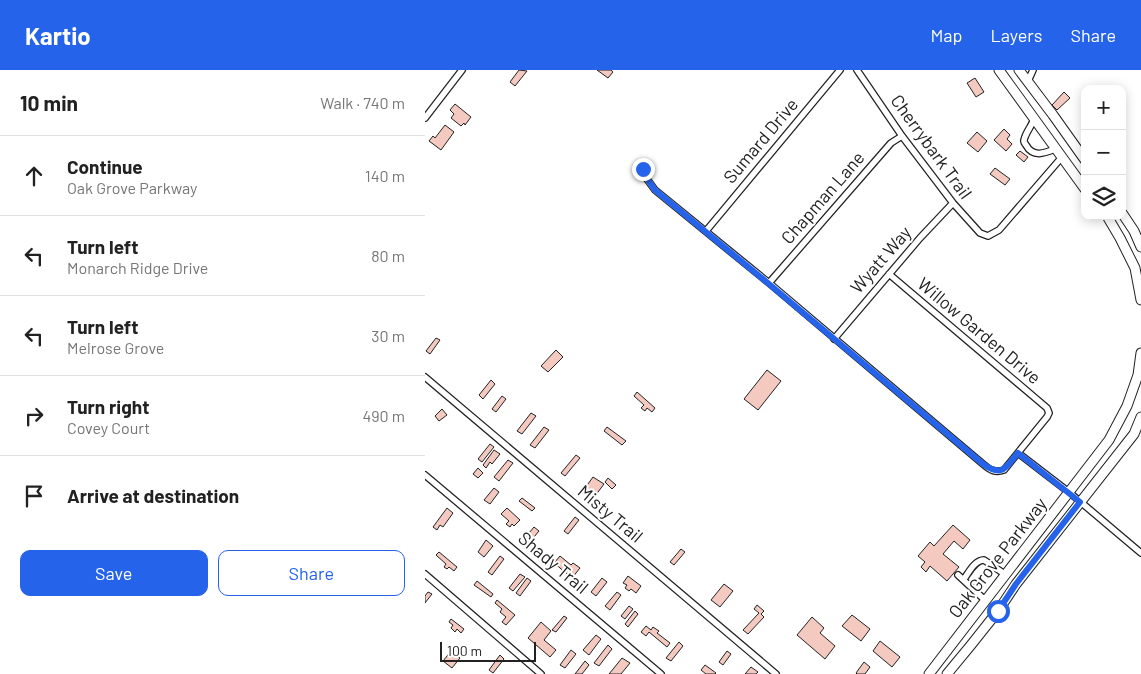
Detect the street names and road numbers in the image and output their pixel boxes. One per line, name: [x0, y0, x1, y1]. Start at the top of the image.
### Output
street label: Cherrybark Trail: [886, 90, 977, 203]
street label: Sumard Drive: [718, 93, 802, 187]
street label: Chapman Lane: [776, 146, 869, 248]
street label: Wyatt Way: [845, 221, 915, 297]
street label: Willow Garden Drive: [914, 272, 1046, 388]
street label: Misty Trail: [574, 480, 648, 547]
street label: Oak Grove Parkway: [943, 493, 1051, 622]
street label: Shady Trail: [514, 527, 593, 598]

